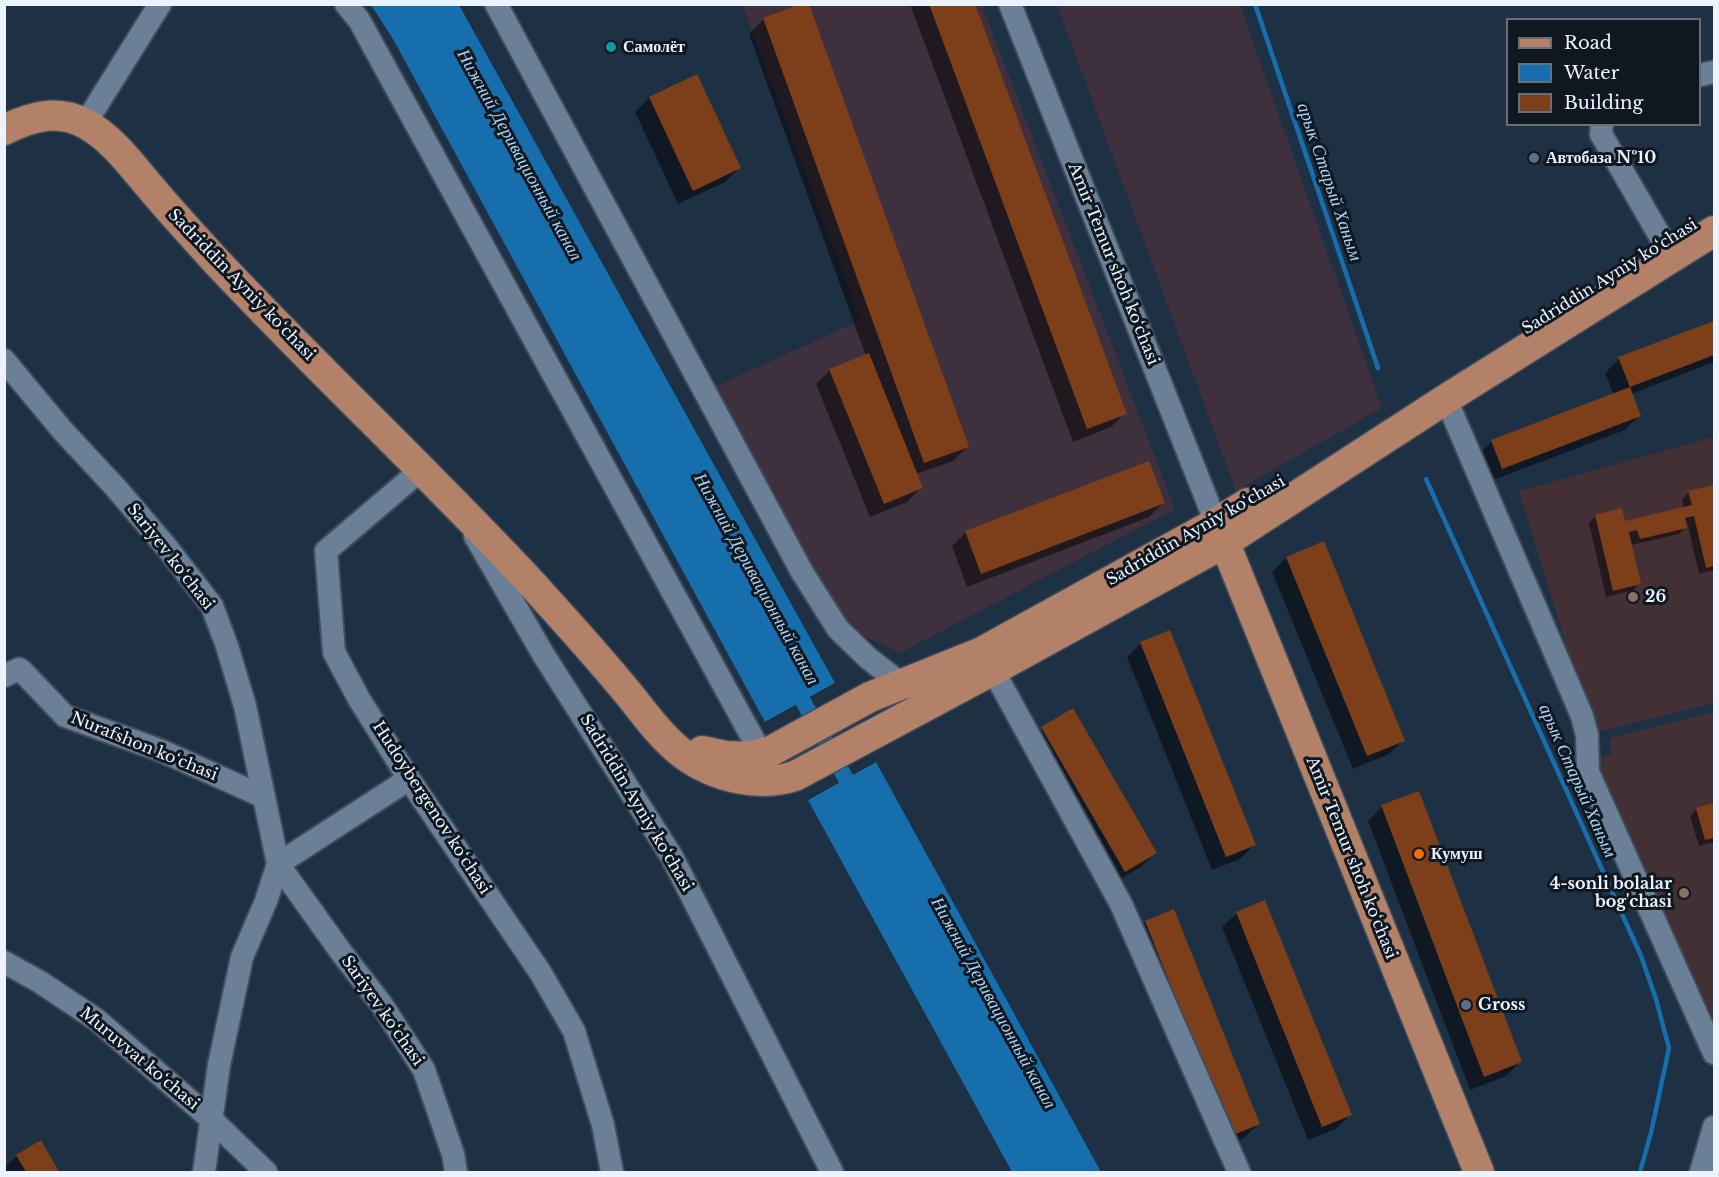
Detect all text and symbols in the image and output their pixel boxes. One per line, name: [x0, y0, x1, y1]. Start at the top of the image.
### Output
legend: [1506, 18, 1701, 126]
text: Road: [1564, 32, 1612, 54]
place label: Самолёт: [623, 37, 685, 57]
marker: Самолёт: [604, 40, 618, 54]
water label: Нижний Деривационный канал: [452, 45, 586, 265]
text: Water: [1564, 62, 1619, 84]
text: Building: [1564, 92, 1643, 114]
water label: арык Старый Ханым: [1292, 100, 1366, 264]
place label: Автобаза №10: [1546, 148, 1656, 168]
marker: Автобаза №10: [1527, 151, 1541, 165]
street label: Amir Temur shoh ko‘chasi: [1064, 160, 1162, 368]
street label: Sadriddin Ayniy ko‘chasi: [164, 205, 318, 365]
street label: Sadriddin Ayniy ko‘chasi: [1519, 215, 1701, 339]
water label: Нижний Деривационный канал: [689, 469, 823, 689]
street label: Sadriddin Ayniy ko‘chasi: [1103, 472, 1289, 590]
street label: Sariyev ko‘chasi: [122, 500, 218, 614]
place label: 26: [1645, 587, 1666, 607]
marker: 26: [1626, 590, 1640, 604]
water label: арык Старый Ханым: [1533, 701, 1621, 861]
street label: Nurafshon ko‘chasi: [68, 709, 220, 785]
street label: Sadriddin Ayniy ko‘chasi: [576, 711, 696, 895]
street label: Hudoybergenov ko‘chasi: [368, 718, 494, 898]
street label: Amir Temur shoh ko‘chasi: [1302, 754, 1400, 962]
place label: Кумуш: [1431, 844, 1482, 864]
marker: Кумуш: [1412, 847, 1426, 861]
place label: 4-sonli bolalar bog'chasi: [1550, 874, 1672, 912]
marker: 4-sonli bolalar bog'chasi: [1677, 886, 1691, 900]
water label: Нижний Деривационный канал: [926, 893, 1060, 1113]
street label: Sariyev ko‘chasi: [337, 952, 427, 1070]
place label: Gross: [1478, 995, 1525, 1015]
marker: Gross: [1459, 998, 1473, 1012]
street label: Muruvvat ko‘chasi: [76, 1004, 202, 1114]

